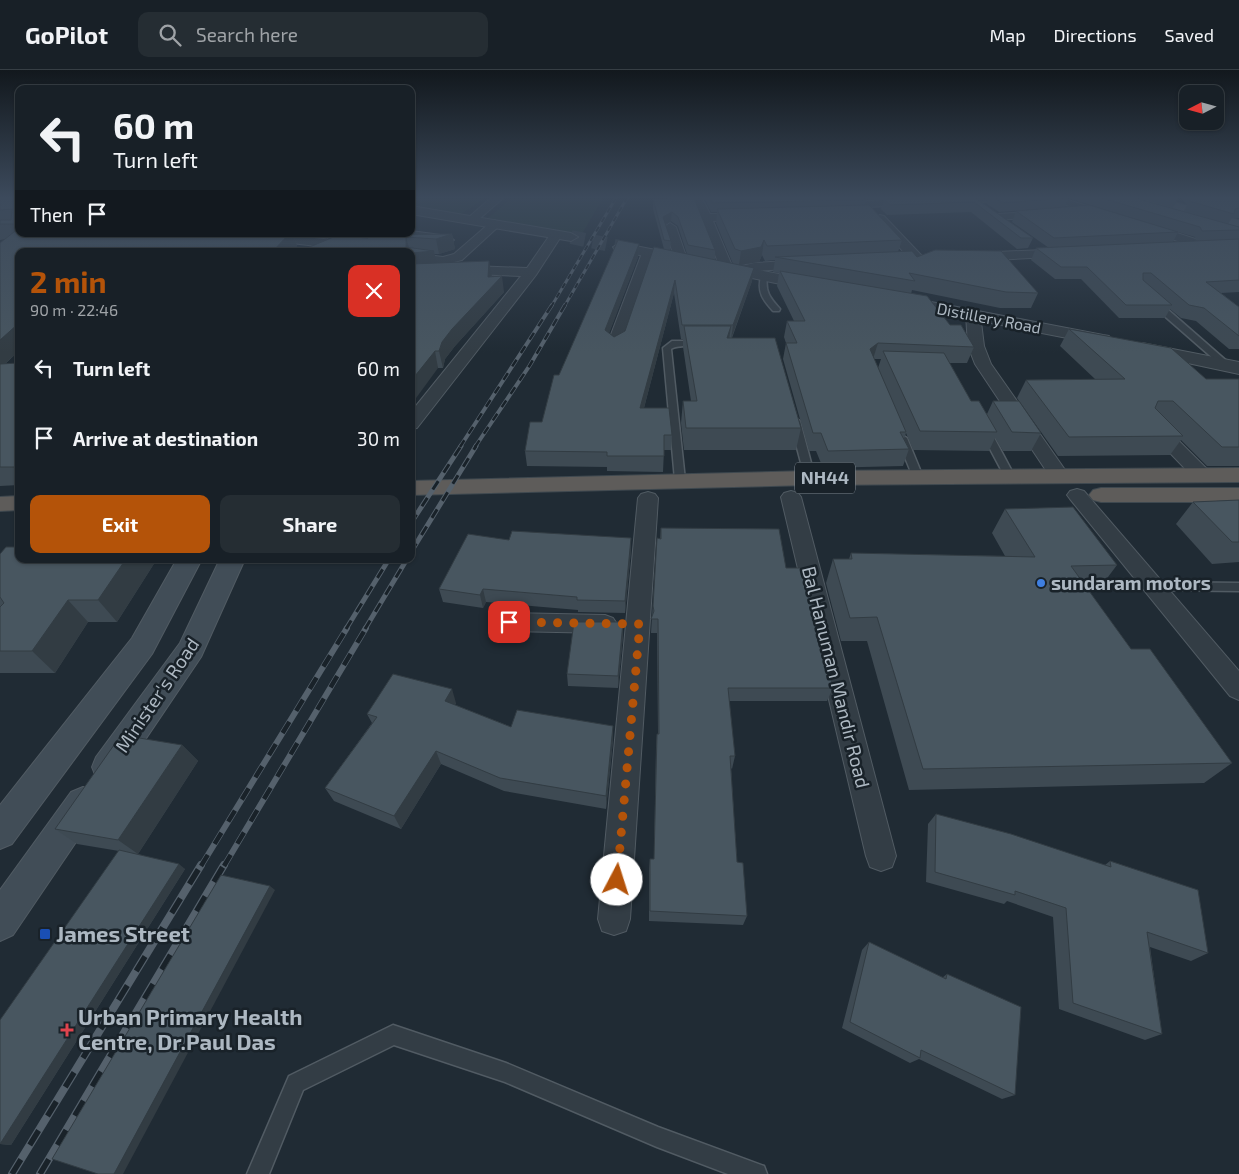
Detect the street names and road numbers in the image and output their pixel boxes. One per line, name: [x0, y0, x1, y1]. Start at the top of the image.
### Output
street label: Distillery Road: [935, 298, 1043, 337]
road number: NH44: [795, 462, 855, 493]
street label: Bal Hanuman Mandir Road: [798, 564, 875, 790]
street label: Minister's Road: [110, 633, 203, 756]

